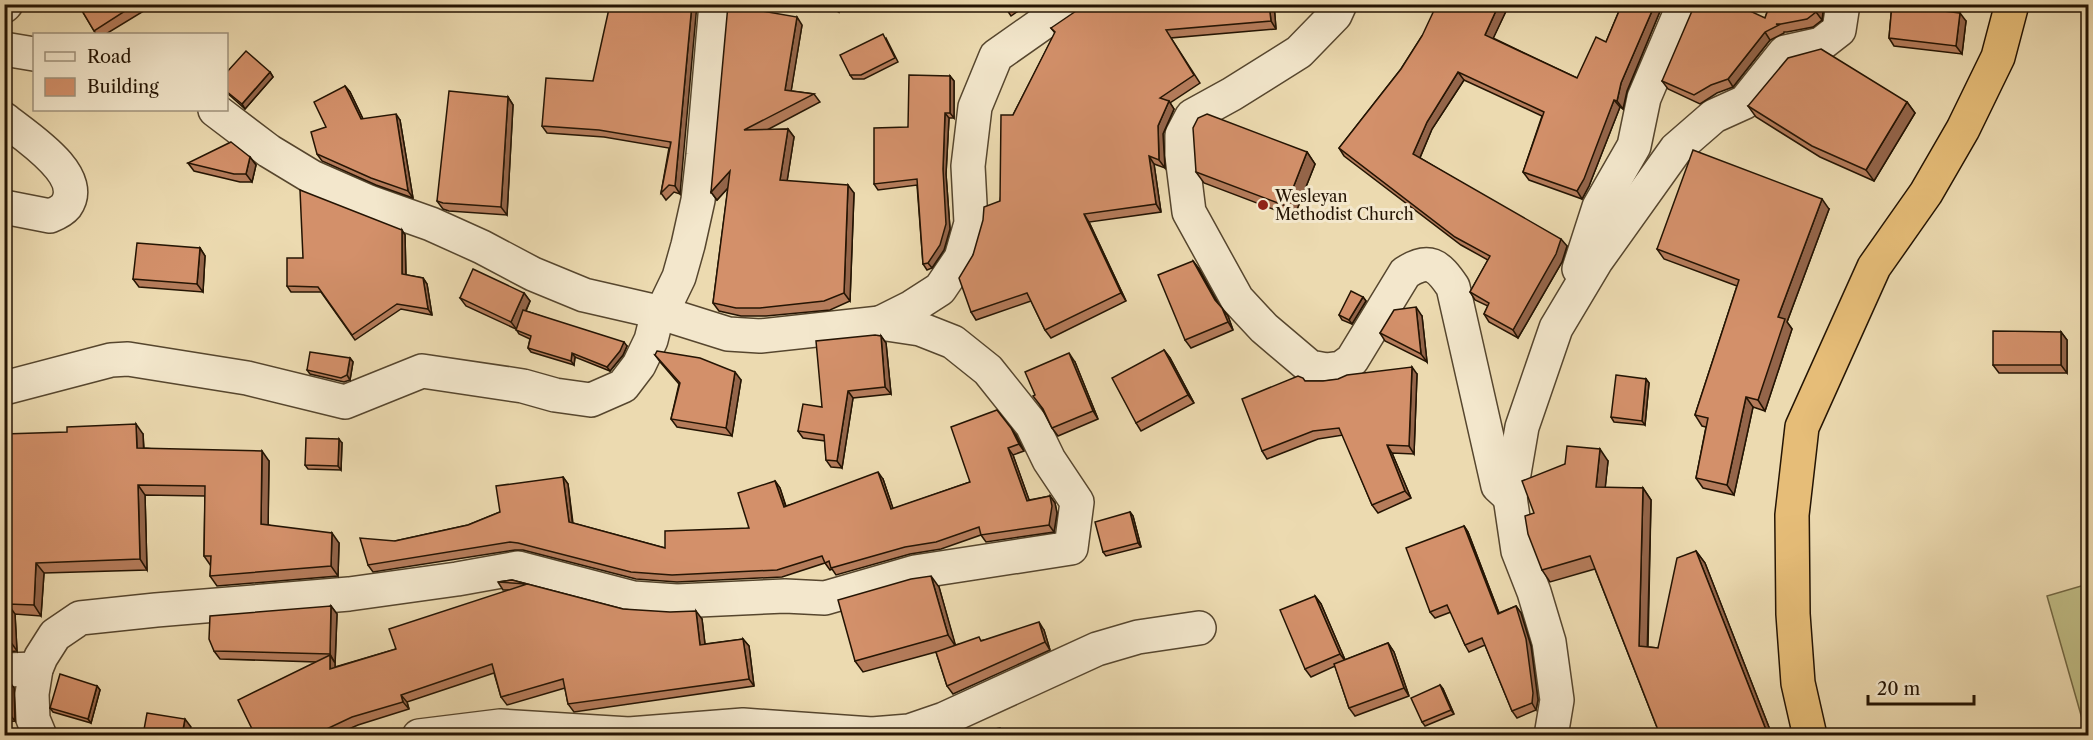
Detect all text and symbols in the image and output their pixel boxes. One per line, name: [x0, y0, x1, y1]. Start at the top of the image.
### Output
legend: [33, 33, 228, 111]
text: Road: [87, 46, 132, 68]
text: Building: [87, 76, 159, 98]
place label: Wesleyan Methodist Church: [1274, 186, 1414, 224]
marker: Wesleyan Methodist Church: [1256, 198, 1270, 212]
scale bar: [1868, 668, 1974, 706]
text: 20 m: [1877, 678, 1921, 700]

